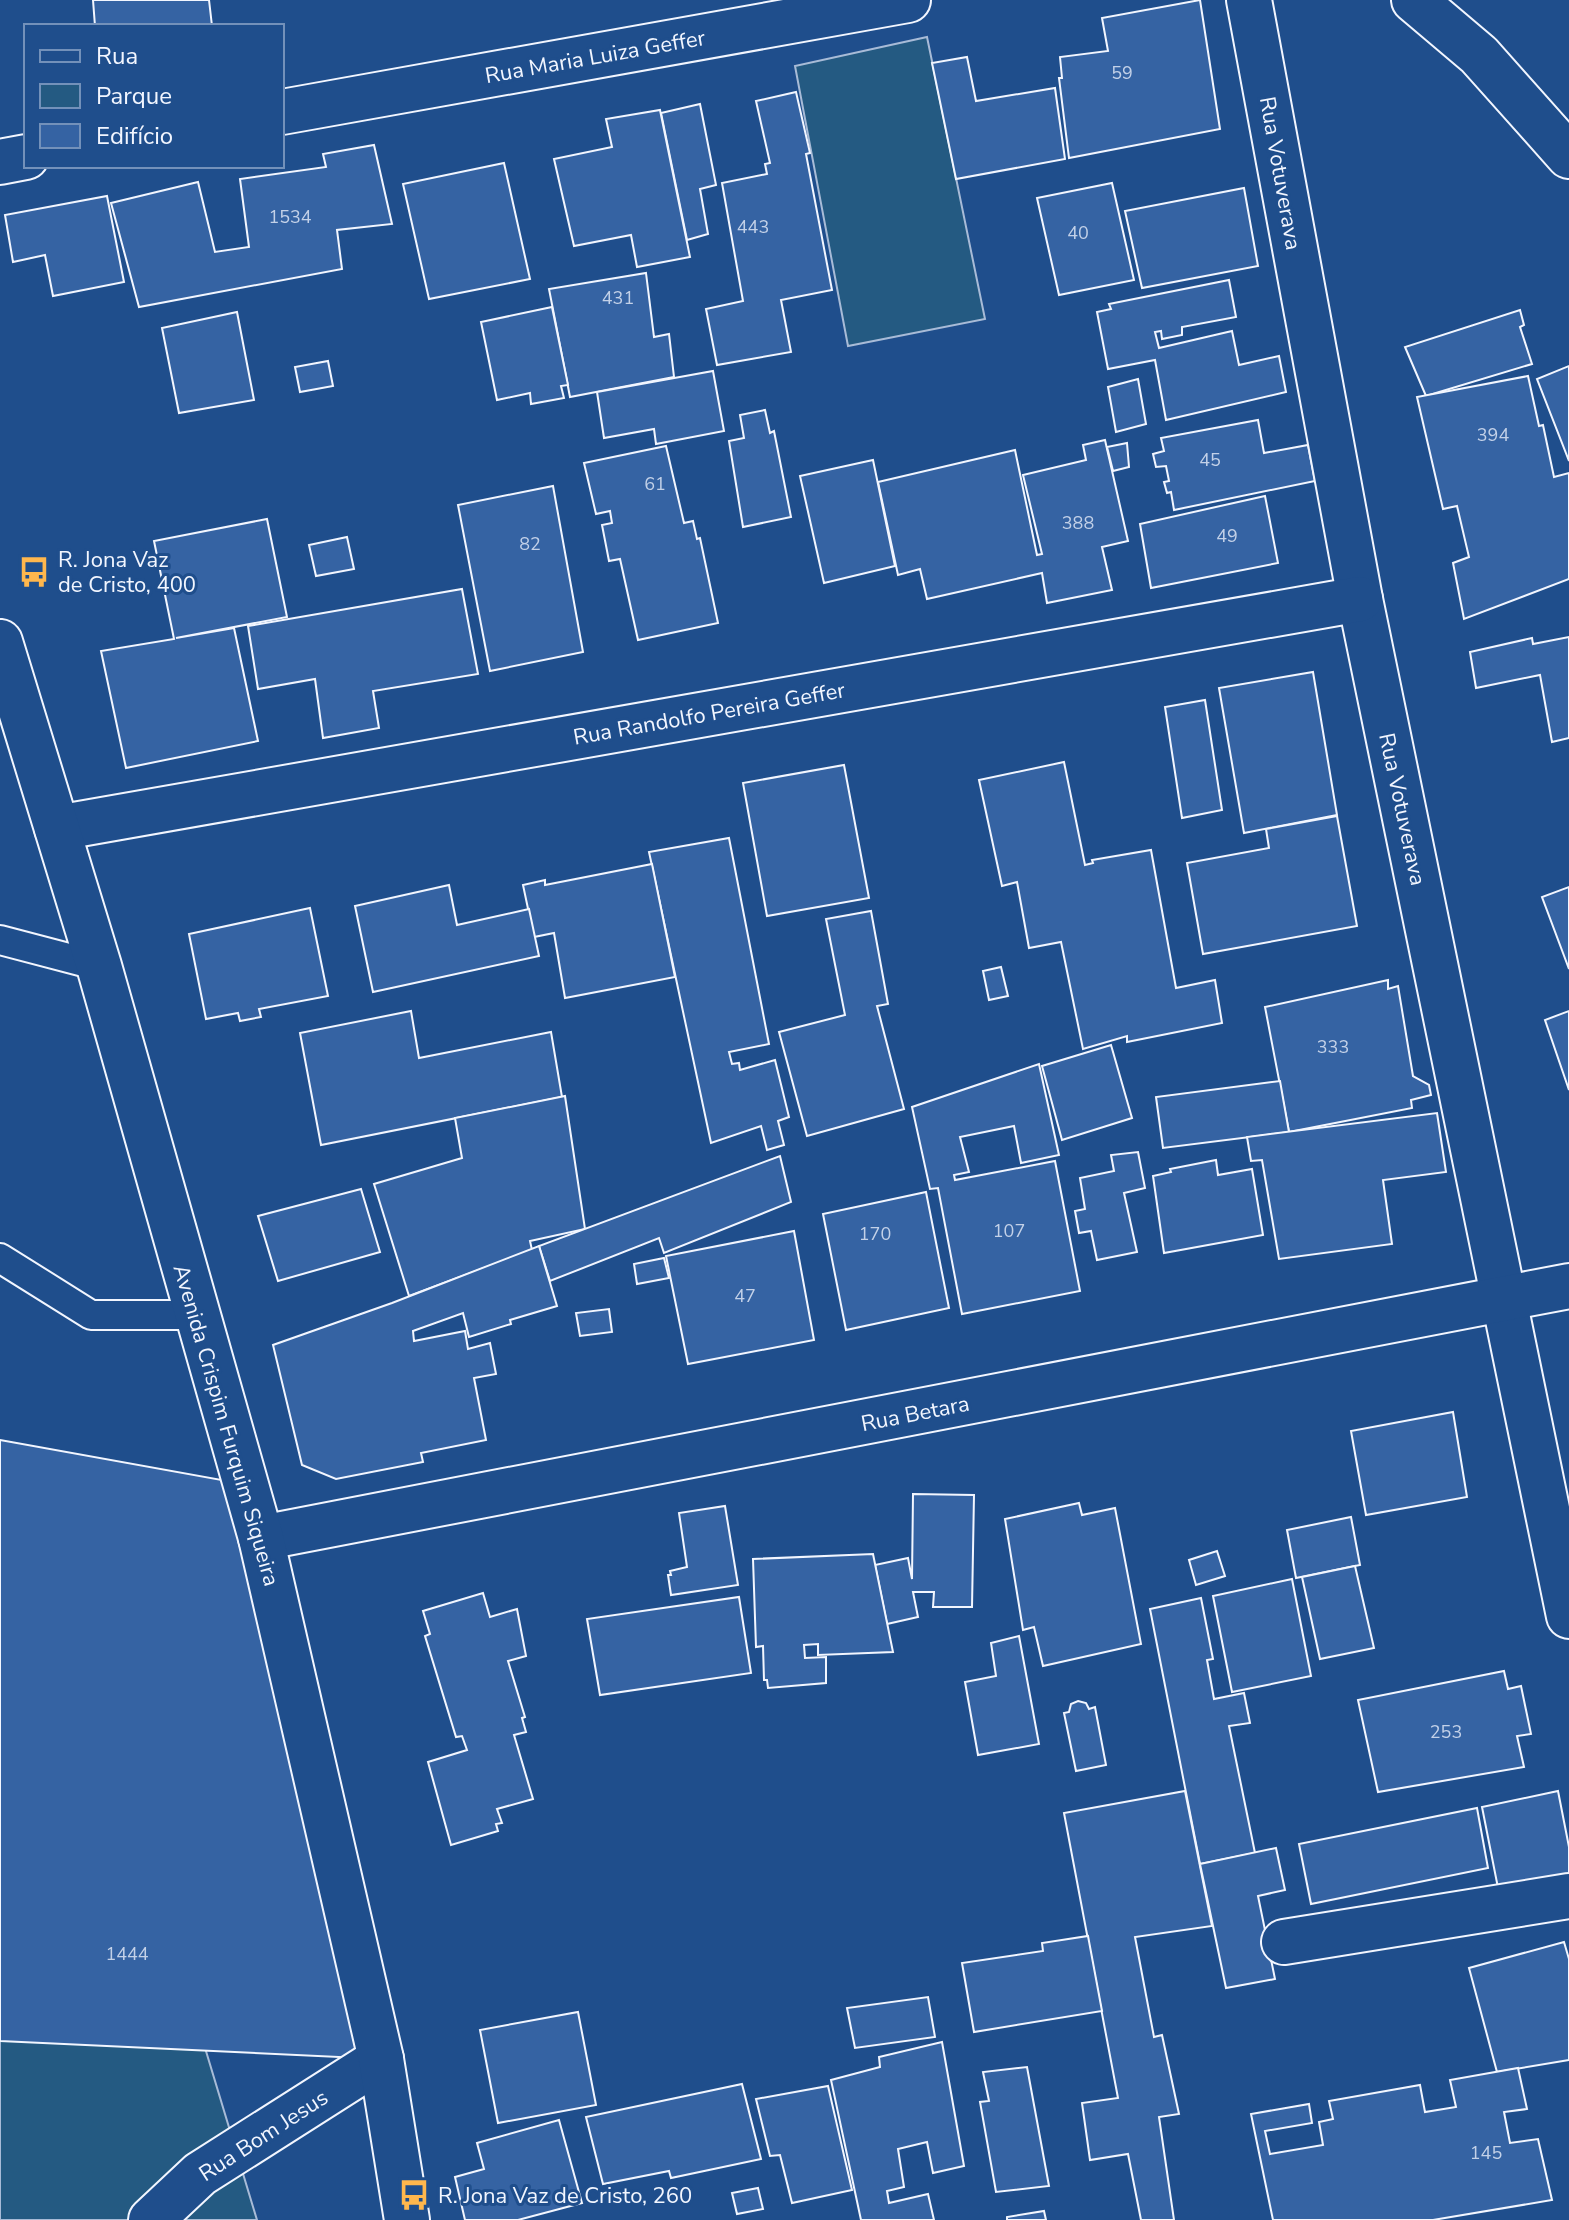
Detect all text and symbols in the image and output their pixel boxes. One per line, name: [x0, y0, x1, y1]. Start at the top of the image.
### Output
street label: Rua Maria Luiza Geffer: [483, 23, 708, 91]
legend: [24, 24, 284, 168]
text: Rua: [96, 40, 138, 72]
house number: 59: [1111, 61, 1133, 85]
text: Parque: [96, 80, 172, 112]
street label: Rua Votuverava: [1252, 94, 1308, 252]
text: Edifício: [96, 120, 173, 152]
house number: 1534: [268, 205, 312, 229]
house number: 443: [737, 215, 769, 239]
house number: 40: [1067, 221, 1089, 245]
house number: 431: [602, 286, 634, 310]
house number: 394: [1477, 423, 1509, 447]
house number: 45: [1199, 448, 1221, 472]
house number: 61: [644, 472, 666, 496]
house number: 388: [1062, 511, 1094, 535]
house number: 49: [1216, 524, 1238, 548]
house number: 82: [519, 532, 541, 556]
place label: R. Jona Vaz de Cristo, 400: [58, 545, 196, 600]
bus stop icon: R. Jona Vaz de Cristo, 400: [17, 555, 51, 589]
street label: Rua Randolfo Pereira Geffer: [571, 675, 848, 753]
street label: Rua Votuverava: [1371, 730, 1433, 888]
house number: 333: [1317, 1035, 1349, 1059]
house number: 107: [993, 1219, 1025, 1243]
house number: 170: [859, 1222, 891, 1246]
street label: Avenida Crispim Furquim Siqueira: [166, 1261, 286, 1590]
house number: 47: [734, 1284, 756, 1308]
street label: Rua Betara: [858, 1389, 972, 1439]
house number: 253: [1430, 1720, 1462, 1744]
house number: 1444: [105, 1942, 149, 1966]
street label: Rua Bom Jesus: [193, 2083, 334, 2189]
house number: 145: [1470, 2141, 1502, 2165]
bus stop icon: R. Jona Vaz de Cristo, 260: [397, 2178, 431, 2212]
place label: R. Jona Vaz de Cristo, 260: [438, 2181, 692, 2211]

